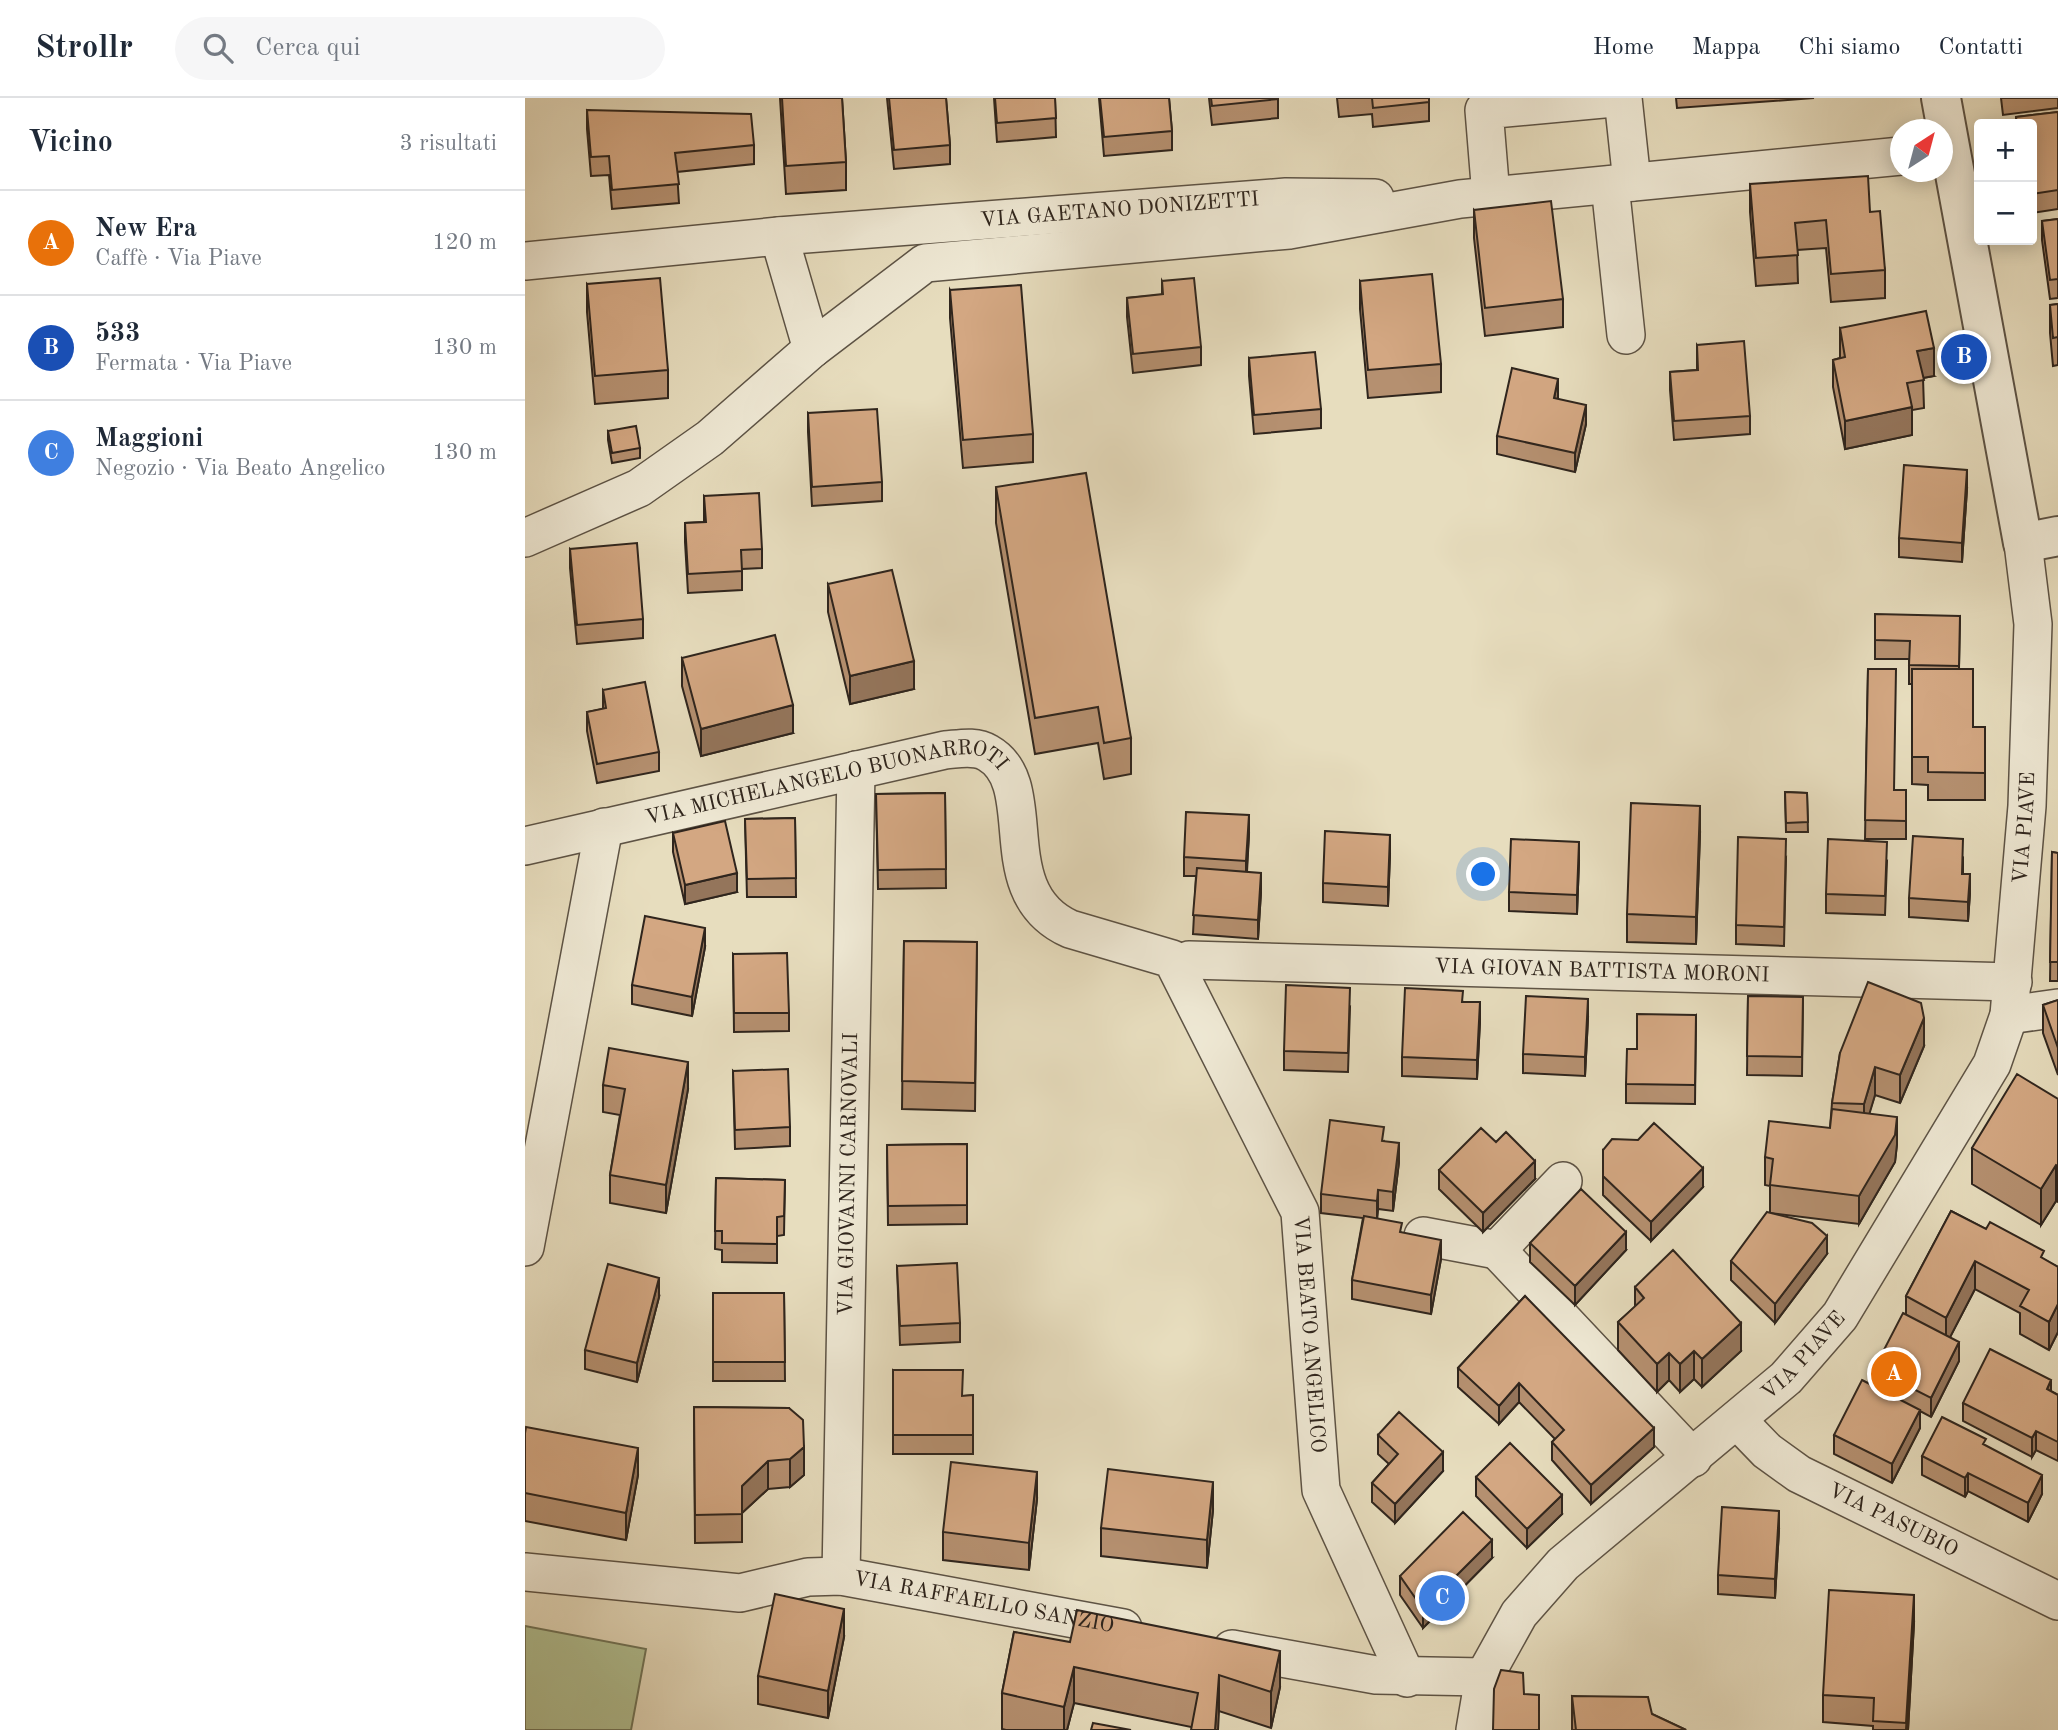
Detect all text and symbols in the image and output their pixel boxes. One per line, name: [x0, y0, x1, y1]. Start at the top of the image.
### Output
search box: [175, 17, 665, 80]
icon: search: [199, 29, 237, 67]
text: Strollr: [35, 32, 133, 65]
text: Cerca qui: [255, 35, 361, 61]
text: Home: [1593, 36, 1654, 60]
text: Mappa: [1692, 36, 1760, 60]
text: Chi siamo: [1798, 36, 1901, 60]
text: Contatti: [1939, 36, 2023, 60]
north arrow: [1890, 119, 1953, 182]
map controls: [1974, 119, 2037, 245]
button: +: [1974, 119, 2037, 182]
text: Vicino: [28, 128, 113, 158]
text: 3 risultati: [399, 132, 497, 155]
button: −: [1974, 182, 2037, 245]
street label: VIA GAETANO DONIZETTI: [980, 189, 1260, 231]
text: New Era: [95, 216, 197, 242]
text: A: [42, 231, 60, 254]
text: 120 m: [432, 231, 497, 254]
text: Caffè · Via Piave: [95, 247, 262, 270]
text: 533: [95, 321, 140, 347]
pin: B: [1941, 331, 1987, 383]
text: B: [43, 336, 59, 359]
text: 130 m: [432, 336, 497, 359]
text: Fermata · Via Piave: [95, 352, 292, 375]
text: Maggioni: [95, 426, 203, 452]
text: C: [43, 441, 59, 464]
text: 130 m: [432, 441, 497, 464]
text: Negozio · Via Beato Angelico: [95, 457, 386, 480]
street label: VIA MICHELANGELO BUONARROTI: [643, 737, 1012, 829]
street label: VIA PIAVE: [2010, 771, 2039, 885]
your location: [1466, 857, 1500, 891]
street label: VIA GIOVAN BATTISTA MORONI: [1434, 956, 1770, 986]
street label: VIA GIOVANNI CARNOVALI: [835, 1032, 862, 1316]
street label: VIA BEATO ANGELICO: [1290, 1215, 1329, 1454]
street label: VIA PIAVE: [1758, 1308, 1849, 1404]
pin: A: [1871, 1348, 1917, 1400]
street label: VIA PASUBIO: [1825, 1480, 1961, 1561]
street label: VIA RAFFAELLO SANZIO: [852, 1568, 1116, 1637]
pin: C: [1419, 1572, 1465, 1624]

